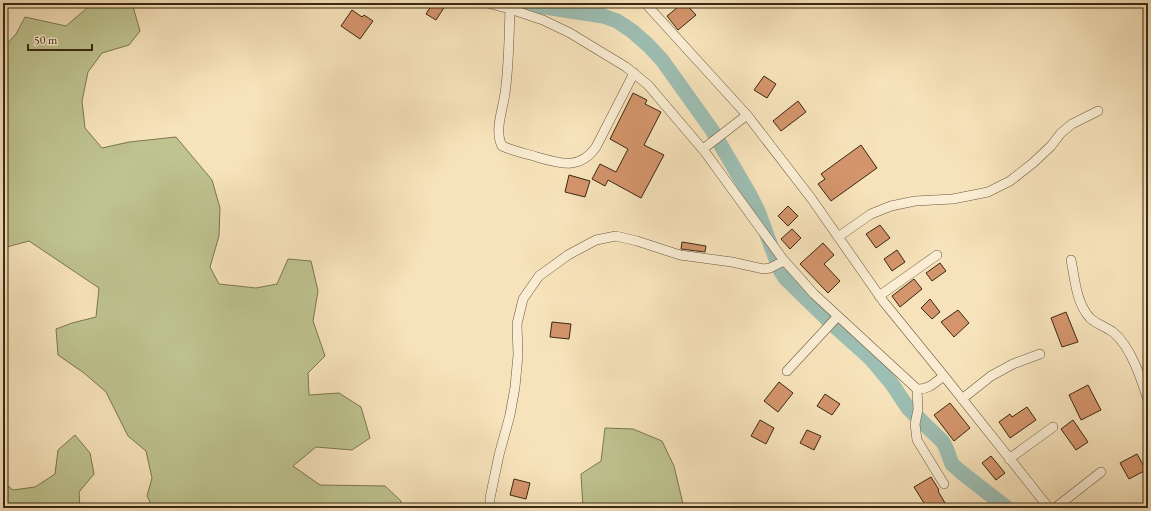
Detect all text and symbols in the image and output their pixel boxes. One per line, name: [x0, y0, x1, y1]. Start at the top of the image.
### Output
scale bar: [28, 26, 92, 52]
text: 50 m: [34, 32, 58, 48]

